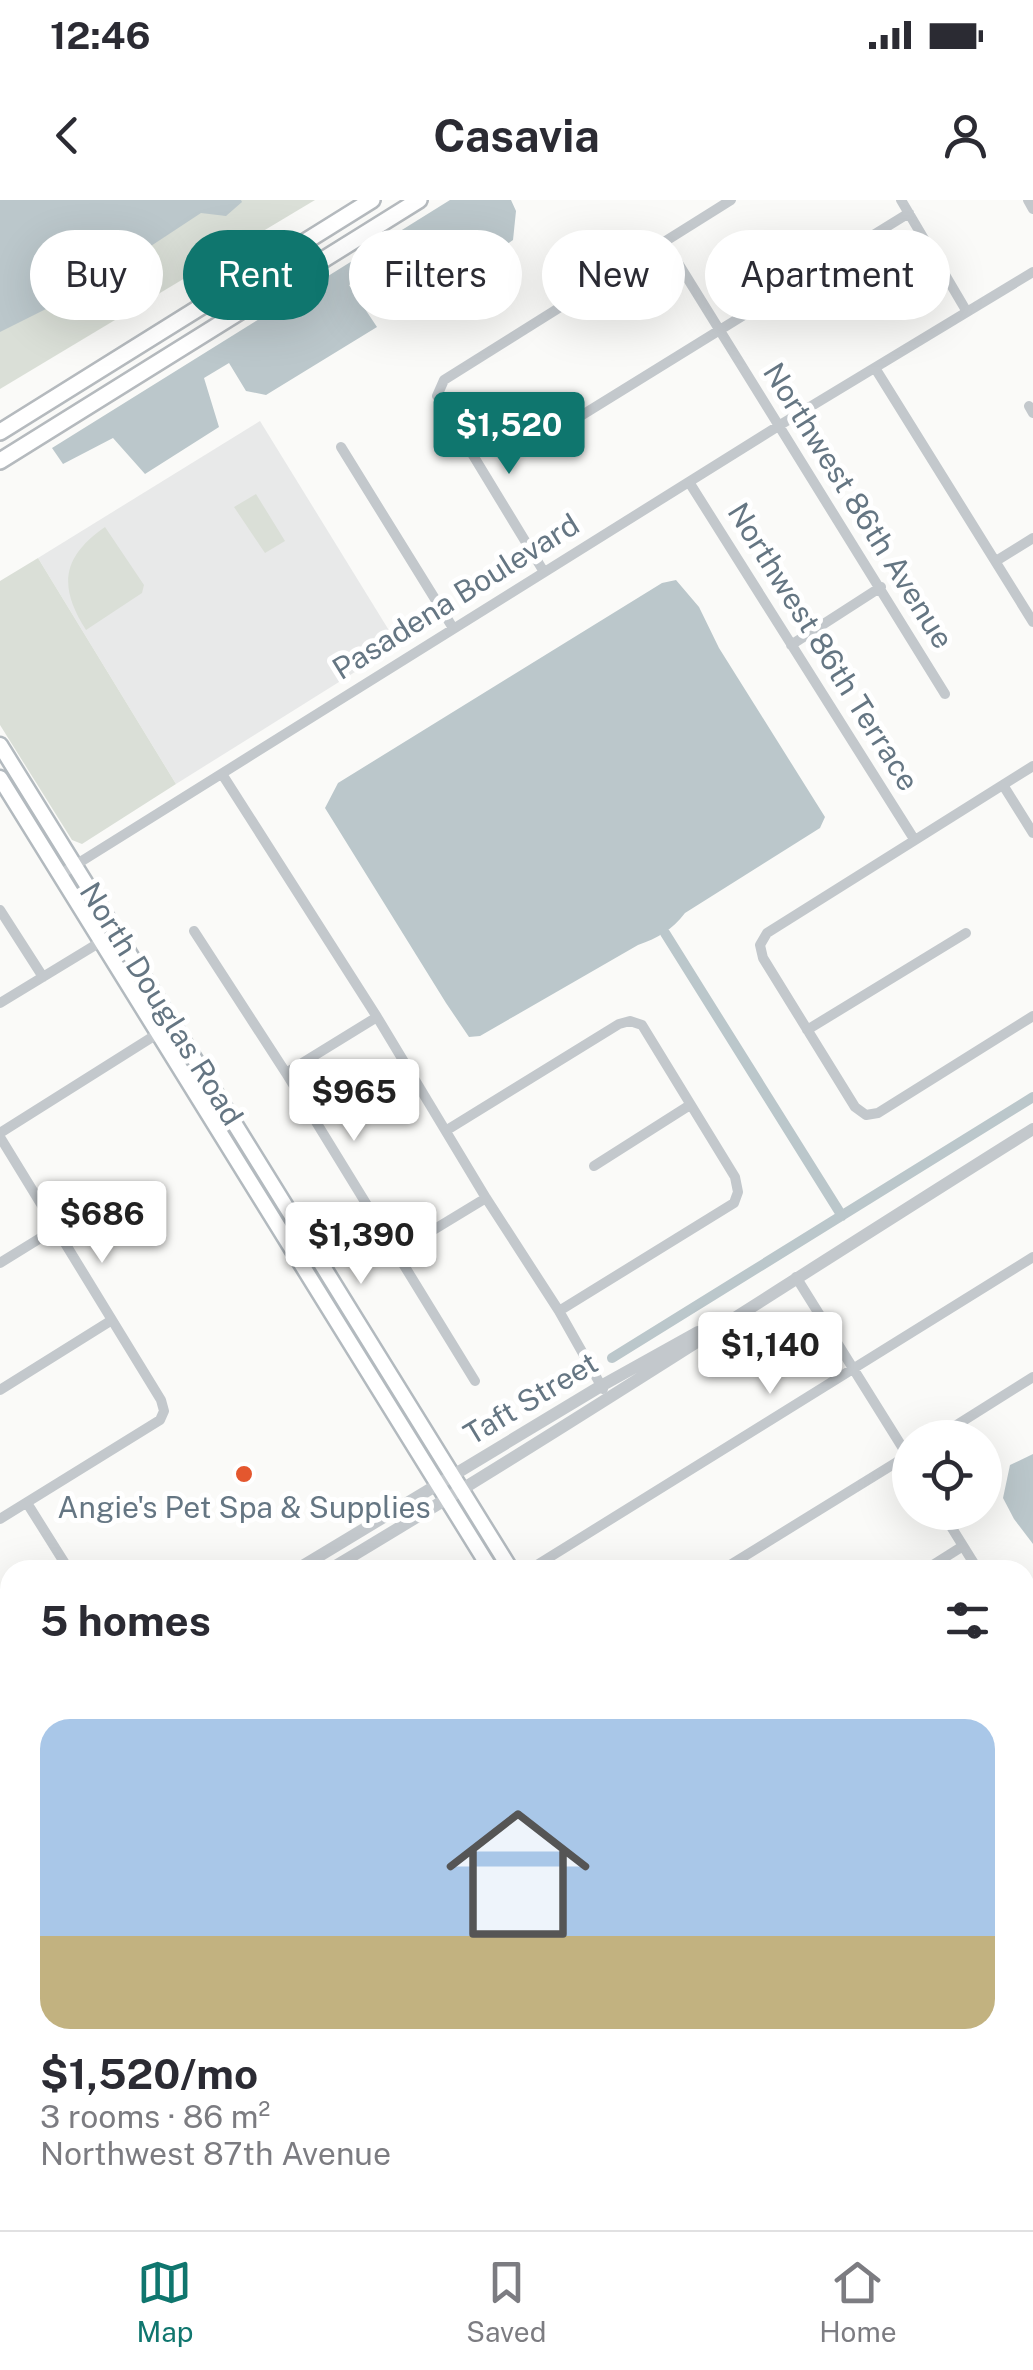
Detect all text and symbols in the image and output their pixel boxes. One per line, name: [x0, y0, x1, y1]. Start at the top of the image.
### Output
text: 12:46: [50, 13, 151, 58]
icon: back: [40, 108, 95, 163]
icon: person: [938, 108, 993, 163]
text: Casavia: [433, 109, 600, 162]
chip: Buy: [30, 230, 163, 320]
chip: Rent: [183, 230, 329, 320]
chip: Filters: [349, 230, 522, 320]
chip: New: [542, 230, 685, 320]
chip: Apartment: [705, 230, 950, 320]
street label: Northwest 86th Avenue: [756, 356, 962, 655]
pin: $1,520: [428, 392, 590, 477]
text: $1,520: [456, 406, 562, 443]
street label: Northwest 86th Terrace: [720, 496, 927, 797]
street label: Pasadena Boulevard: [326, 506, 585, 687]
street label: North Douglas Road: [73, 875, 251, 1132]
pin: $965: [295, 1059, 413, 1144]
text: $965: [311, 1073, 397, 1110]
pin: $686: [43, 1181, 161, 1266]
text: $686: [59, 1195, 145, 1232]
pin: $1,390: [280, 1202, 442, 1287]
text: $1,390: [307, 1216, 415, 1253]
pin: $1,140: [689, 1312, 851, 1397]
text: $1,140: [720, 1326, 820, 1363]
street label: Taft Street: [457, 1344, 604, 1452]
map controls: [892, 1420, 1002, 1530]
button: locate: [892, 1420, 1002, 1530]
marker: Angie's Pet Spa & Supplies: [233, 1463, 255, 1485]
place label: Angie's Pet Spa & Supplies: [57, 1489, 431, 1525]
icon: filters: [940, 1593, 995, 1648]
text: 5 homes: [40, 1596, 211, 1645]
icon: home: [428, 1784, 608, 1964]
text: $1,520/mo: [40, 2049, 258, 2098]
text: 3 rooms · 86 m²: [40, 2098, 270, 2135]
text: Northwest 87th Avenue: [40, 2135, 391, 2172]
tab: Map: [136, 2255, 193, 2348]
tab: Saved: [466, 2255, 546, 2348]
tab: Home: [819, 2255, 897, 2348]

